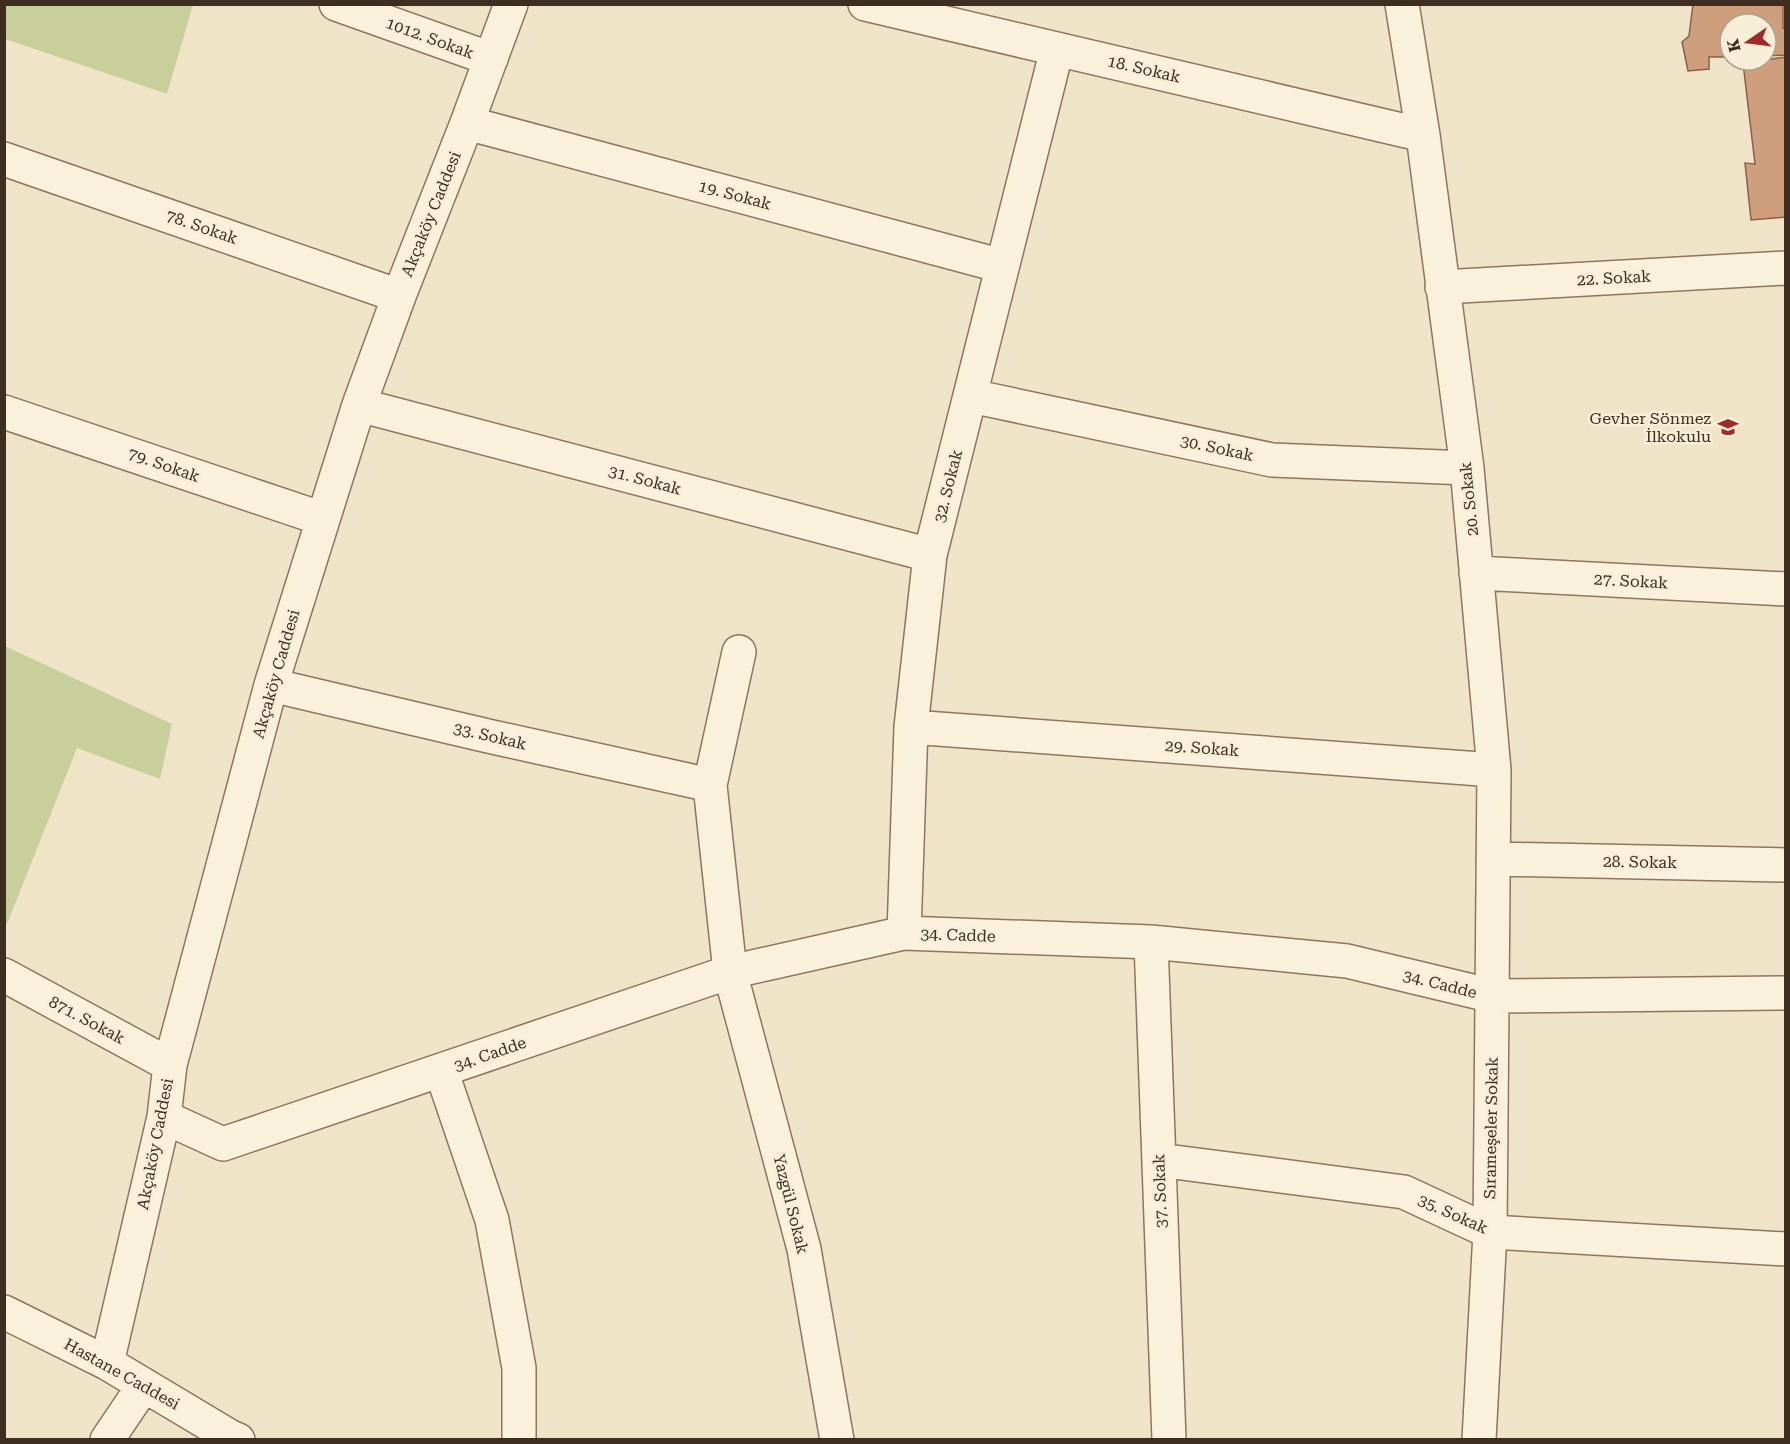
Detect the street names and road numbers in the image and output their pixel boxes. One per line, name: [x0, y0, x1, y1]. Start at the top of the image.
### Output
street label: 1012. Sokak: [383, 13, 477, 63]
street label: 18. Sokak: [1106, 51, 1182, 87]
street label: Akçaköy Caddesi: [397, 149, 465, 279]
street label: 19. Sokak: [697, 176, 773, 214]
street label: 78. Sokak: [164, 206, 240, 248]
street label: 22. Sokak: [1576, 267, 1652, 289]
street label: 30. Sokak: [1179, 431, 1255, 465]
street label: 79. Sokak: [126, 444, 202, 486]
street label: 32. Sokak: [930, 448, 966, 524]
street label: 31. Sokak: [607, 461, 683, 499]
street label: 20. Sokak: [1456, 461, 1482, 537]
street label: 27. Sokak: [1593, 570, 1669, 592]
street label: Akçaköy Caddesi: [248, 607, 304, 741]
street label: 33. Sokak: [452, 718, 528, 754]
street label: 29. Sokak: [1164, 736, 1240, 760]
street label: 28. Sokak: [1603, 852, 1677, 872]
street label: 34. Cadde: [920, 924, 996, 946]
street label: 34. Cadde: [1401, 966, 1479, 1002]
street label: 871. Sokak: [46, 992, 128, 1048]
street label: 34. Cadde: [451, 1033, 529, 1075]
street label: Sırameşeler Sokak: [1480, 1057, 1502, 1199]
street label: Akçaköy Caddesi: [133, 1077, 177, 1211]
street label: Yazgül Sokak: [769, 1152, 813, 1256]
street label: 37. Sokak: [1149, 1153, 1171, 1229]
street label: 35. Sokak: [1415, 1190, 1491, 1238]
street label: Hastane Caddesi: [61, 1334, 183, 1414]

